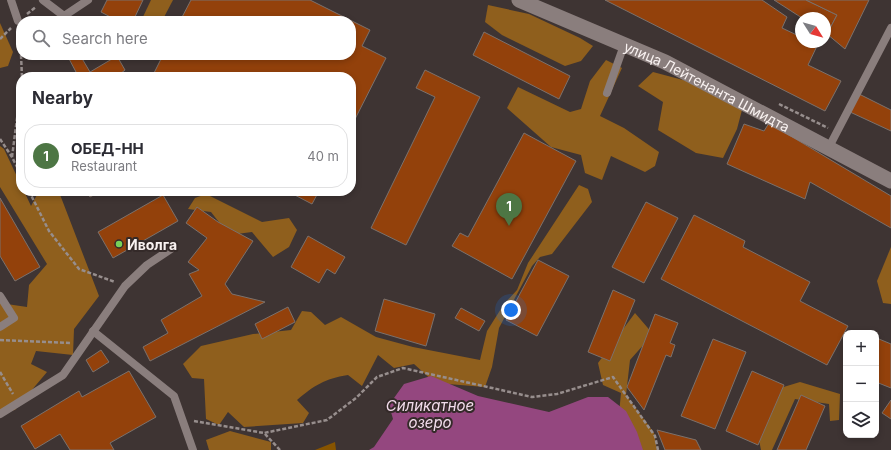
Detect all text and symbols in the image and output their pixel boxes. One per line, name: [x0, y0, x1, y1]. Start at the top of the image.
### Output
north arrow: [795, 12, 831, 48]
search box: [16, 16, 356, 60]
icon: search: [30, 27, 52, 49]
text: Search here: [62, 29, 148, 48]
street label: улица Лейтенанта Шмидта: [622, 37, 793, 135]
text: Nearby: [32, 88, 93, 108]
text: ОБЕД-НН: [71, 139, 144, 158]
text: 1: [43, 148, 49, 164]
text: 40 m: [307, 148, 339, 164]
text: Restaurant: [71, 158, 137, 174]
pin: 1: [496, 193, 522, 226]
place label: Иволга: [127, 236, 177, 253]
marker: Иволга: [114, 239, 124, 249]
your location: [501, 300, 521, 320]
map controls: [843, 330, 879, 438]
button: +: [843, 330, 879, 366]
button: −: [843, 366, 879, 402]
water label: Силикатное озеро: [386, 396, 474, 432]
button: layers: [843, 402, 879, 438]

